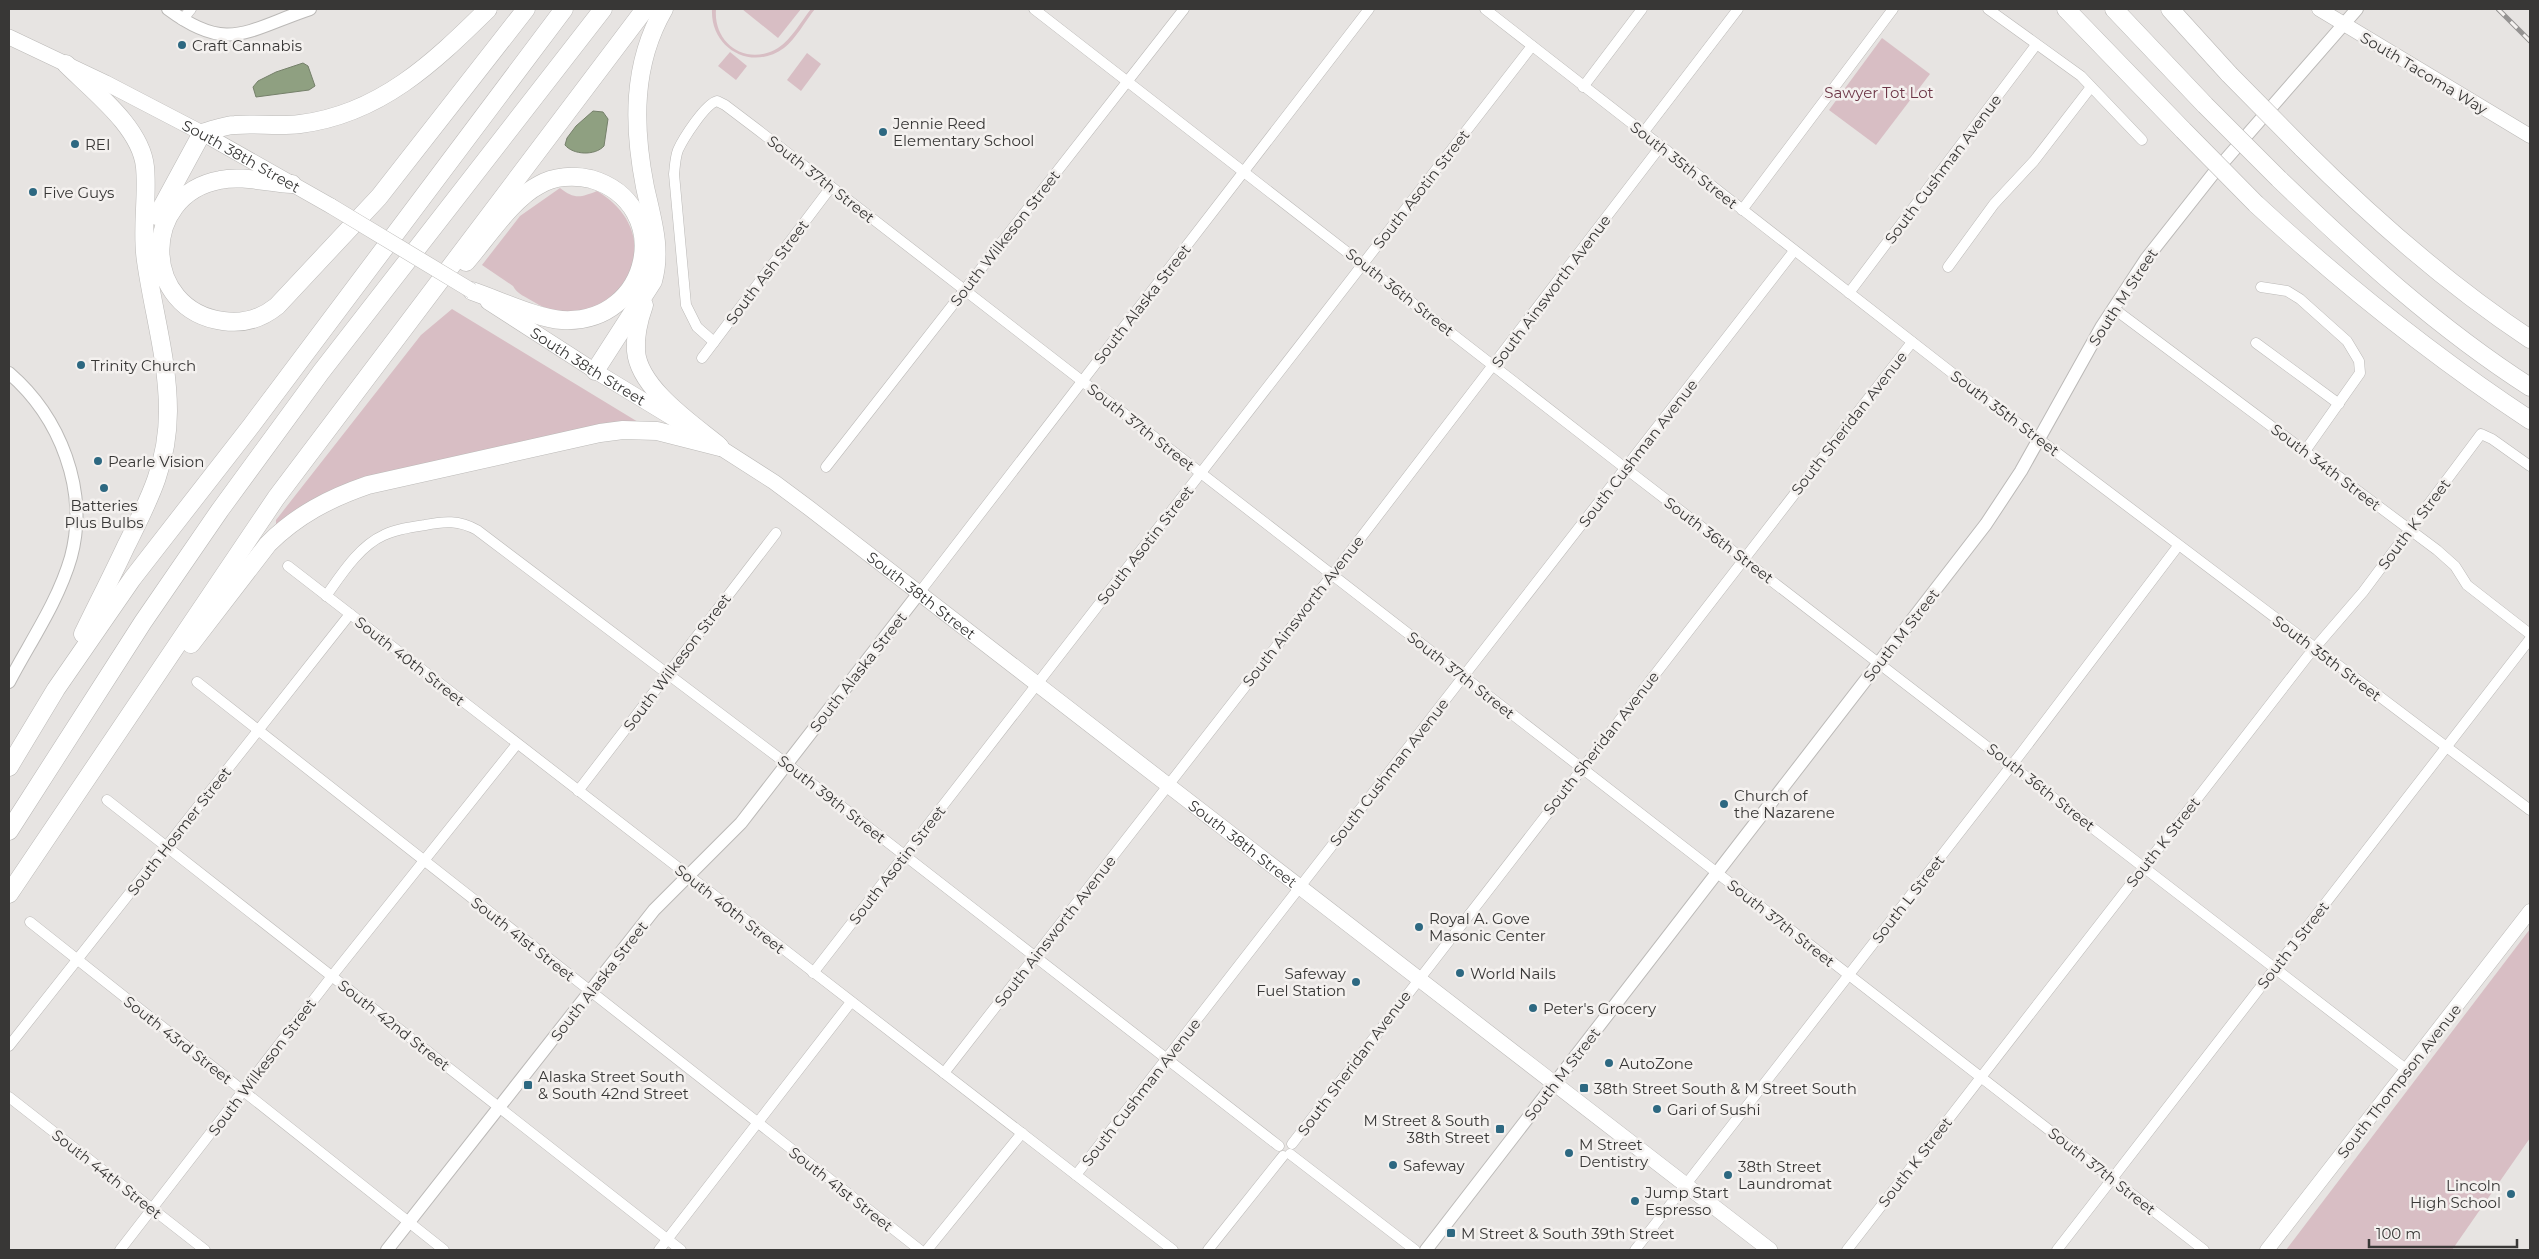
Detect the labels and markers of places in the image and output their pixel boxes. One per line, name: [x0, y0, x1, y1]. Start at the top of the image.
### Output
place label: Craft Cannabis: [192, 36, 302, 55]
marker: Craft Cannabis: [176, 39, 188, 51]
place label: Jennie Reed Elementary School: [892, 114, 1034, 150]
marker: Jennie Reed Elementary School: [877, 126, 889, 138]
place label: REI: [85, 135, 110, 154]
marker: REI: [69, 138, 81, 150]
place label: Five Guys: [43, 183, 114, 202]
marker: Five Guys: [27, 186, 39, 198]
place label: Trinity Church: [91, 356, 196, 375]
marker: Trinity Church: [75, 359, 87, 371]
place label: Pearle Vision: [108, 452, 204, 471]
marker: Pearle Vision: [92, 455, 104, 467]
marker: Batteries Plus Bulbs: [98, 482, 110, 494]
place label: Batteries Plus Bulbs: [64, 496, 144, 532]
place label: Church of the Nazarene: [1734, 786, 1835, 822]
marker: Church of the Nazarene: [1718, 798, 1730, 810]
place label: Royal A. Gove Masonic Center: [1429, 909, 1546, 945]
marker: Royal A. Gove Masonic Center: [1413, 921, 1425, 933]
place label: Safeway Fuel Station: [1256, 964, 1347, 1000]
place label: World Nails: [1470, 964, 1556, 983]
marker: World Nails: [1454, 967, 1466, 979]
marker: Safeway Fuel Station: [1350, 976, 1362, 988]
place label: Peter's Grocery: [1543, 999, 1657, 1018]
marker: Peter's Grocery: [1527, 1002, 1539, 1014]
place label: AutoZone: [1619, 1054, 1693, 1073]
marker: AutoZone: [1603, 1057, 1615, 1069]
place label: Alaska Street South & South 42nd Street: [538, 1067, 689, 1103]
marker: Alaska Street South & South 42nd Street: [522, 1079, 534, 1091]
place label: 38th Street South & M Street South: [1594, 1079, 1857, 1098]
marker: 38th Street South & M Street South: [1578, 1082, 1590, 1094]
place label: Gari of Sushi: [1667, 1100, 1761, 1119]
marker: Gari of Sushi: [1651, 1103, 1663, 1115]
place label: M Street & South 38th Street: [1364, 1111, 1490, 1147]
marker: M Street & South 38th Street: [1494, 1123, 1506, 1135]
place label: M Street Dentistry: [1579, 1135, 1649, 1171]
marker: M Street Dentistry: [1563, 1147, 1575, 1159]
place label: Safeway: [1403, 1156, 1465, 1175]
place label: 38th Street Laundromat: [1738, 1157, 1832, 1193]
marker: Safeway: [1387, 1159, 1399, 1171]
marker: 38th Street Laundromat: [1722, 1169, 1734, 1181]
place label: Lincoln High School: [2410, 1176, 2501, 1212]
place label: Jump Start Espresso: [1644, 1183, 1729, 1219]
marker: Lincoln High School: [2505, 1188, 2517, 1200]
marker: Jump Start Espresso: [1629, 1195, 1641, 1207]
place label: M Street & South 39th Street: [1461, 1224, 1675, 1243]
marker: M Street & South 39th Street: [1445, 1227, 1457, 1239]

